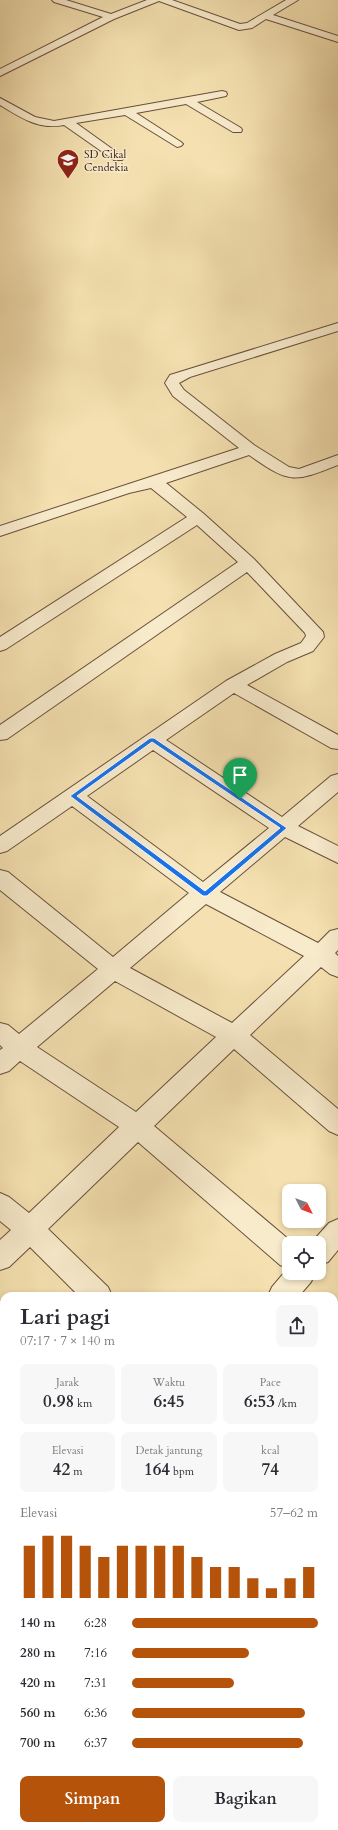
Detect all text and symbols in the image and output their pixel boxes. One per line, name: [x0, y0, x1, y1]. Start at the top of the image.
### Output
school or university icon: SD Cikal Cendekia: [55, 147, 81, 180]
place label: SD Cikal Cendekia: [84, 147, 128, 175]
pin: [223, 758, 257, 799]
icon: arrive: [229, 764, 251, 786]
north arrow: [282, 1184, 326, 1228]
map controls: [282, 1184, 326, 1280]
button: locate: [282, 1236, 326, 1280]
text: Lari pagi: [20, 1302, 110, 1332]
button: share: [276, 1305, 318, 1347]
text: 07:17 · 7 × 140 m: [20, 1332, 115, 1350]
text: Jarak: [56, 1375, 79, 1390]
text: Waktu: [153, 1375, 185, 1390]
text: Pace: [260, 1375, 281, 1390]
text: 0.98: [43, 1390, 74, 1413]
text: 6:45: [153, 1390, 185, 1413]
text: 6:53: [244, 1390, 275, 1413]
text: km: [74, 1396, 92, 1411]
text: /km: [275, 1396, 297, 1411]
text: Elevasi: [52, 1443, 84, 1458]
text: Detak jantung: [135, 1443, 203, 1458]
text: kcal: [261, 1443, 280, 1458]
text: 42: [53, 1458, 70, 1481]
text: 164: [144, 1458, 170, 1481]
text: 74: [262, 1458, 279, 1481]
text: m: [70, 1464, 83, 1479]
text: bpm: [170, 1464, 194, 1479]
text: Elevasi: [20, 1504, 57, 1522]
text: 57–62 m: [270, 1504, 318, 1522]
text: 140 m: [20, 1614, 55, 1632]
text: 6:28: [84, 1614, 107, 1632]
text: 280 m: [20, 1644, 55, 1662]
text: 7:16: [84, 1644, 107, 1662]
text: 420 m: [20, 1674, 55, 1692]
text: 7:31: [84, 1674, 107, 1692]
text: 560 m: [20, 1704, 55, 1722]
text: 6:36: [84, 1704, 107, 1722]
text: 700 m: [20, 1734, 55, 1752]
text: 6:37: [84, 1734, 107, 1752]
button: Simpan: [20, 1776, 165, 1822]
button: Bagikan: [173, 1776, 318, 1822]

